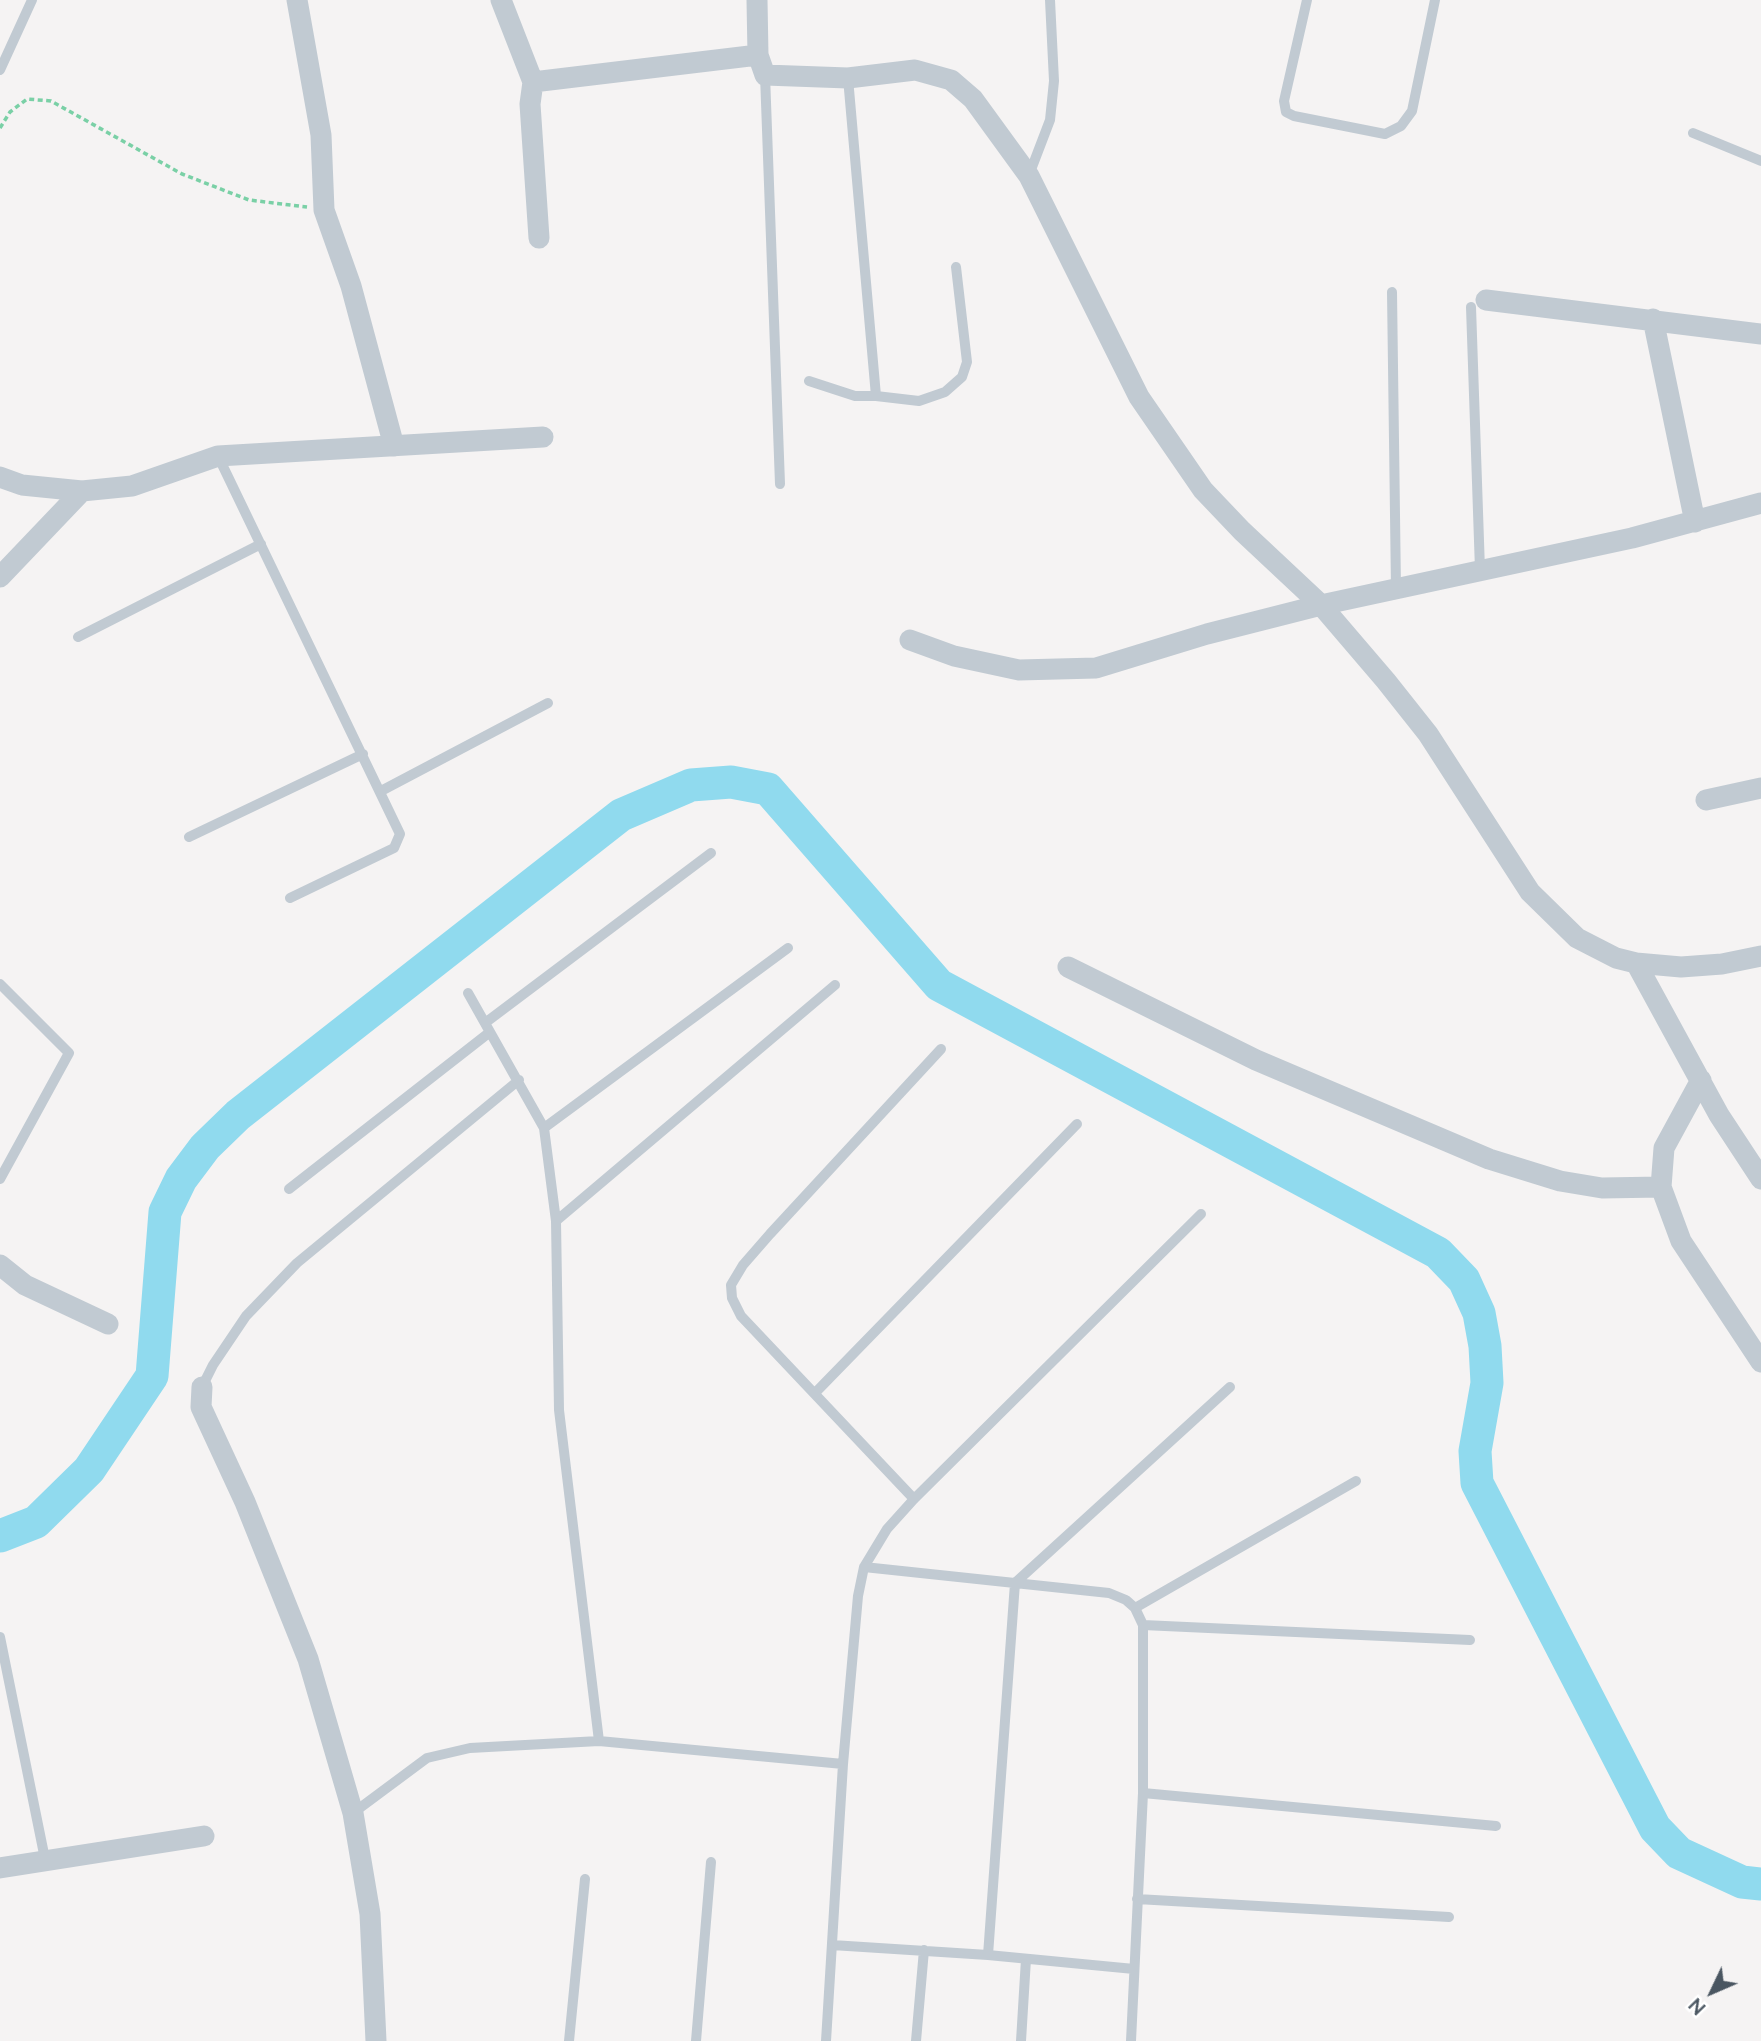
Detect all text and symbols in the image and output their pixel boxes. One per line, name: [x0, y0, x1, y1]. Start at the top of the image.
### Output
north arrow: [1677, 1957, 1747, 2027]
text: N: [1683, 1993, 1711, 2020]

